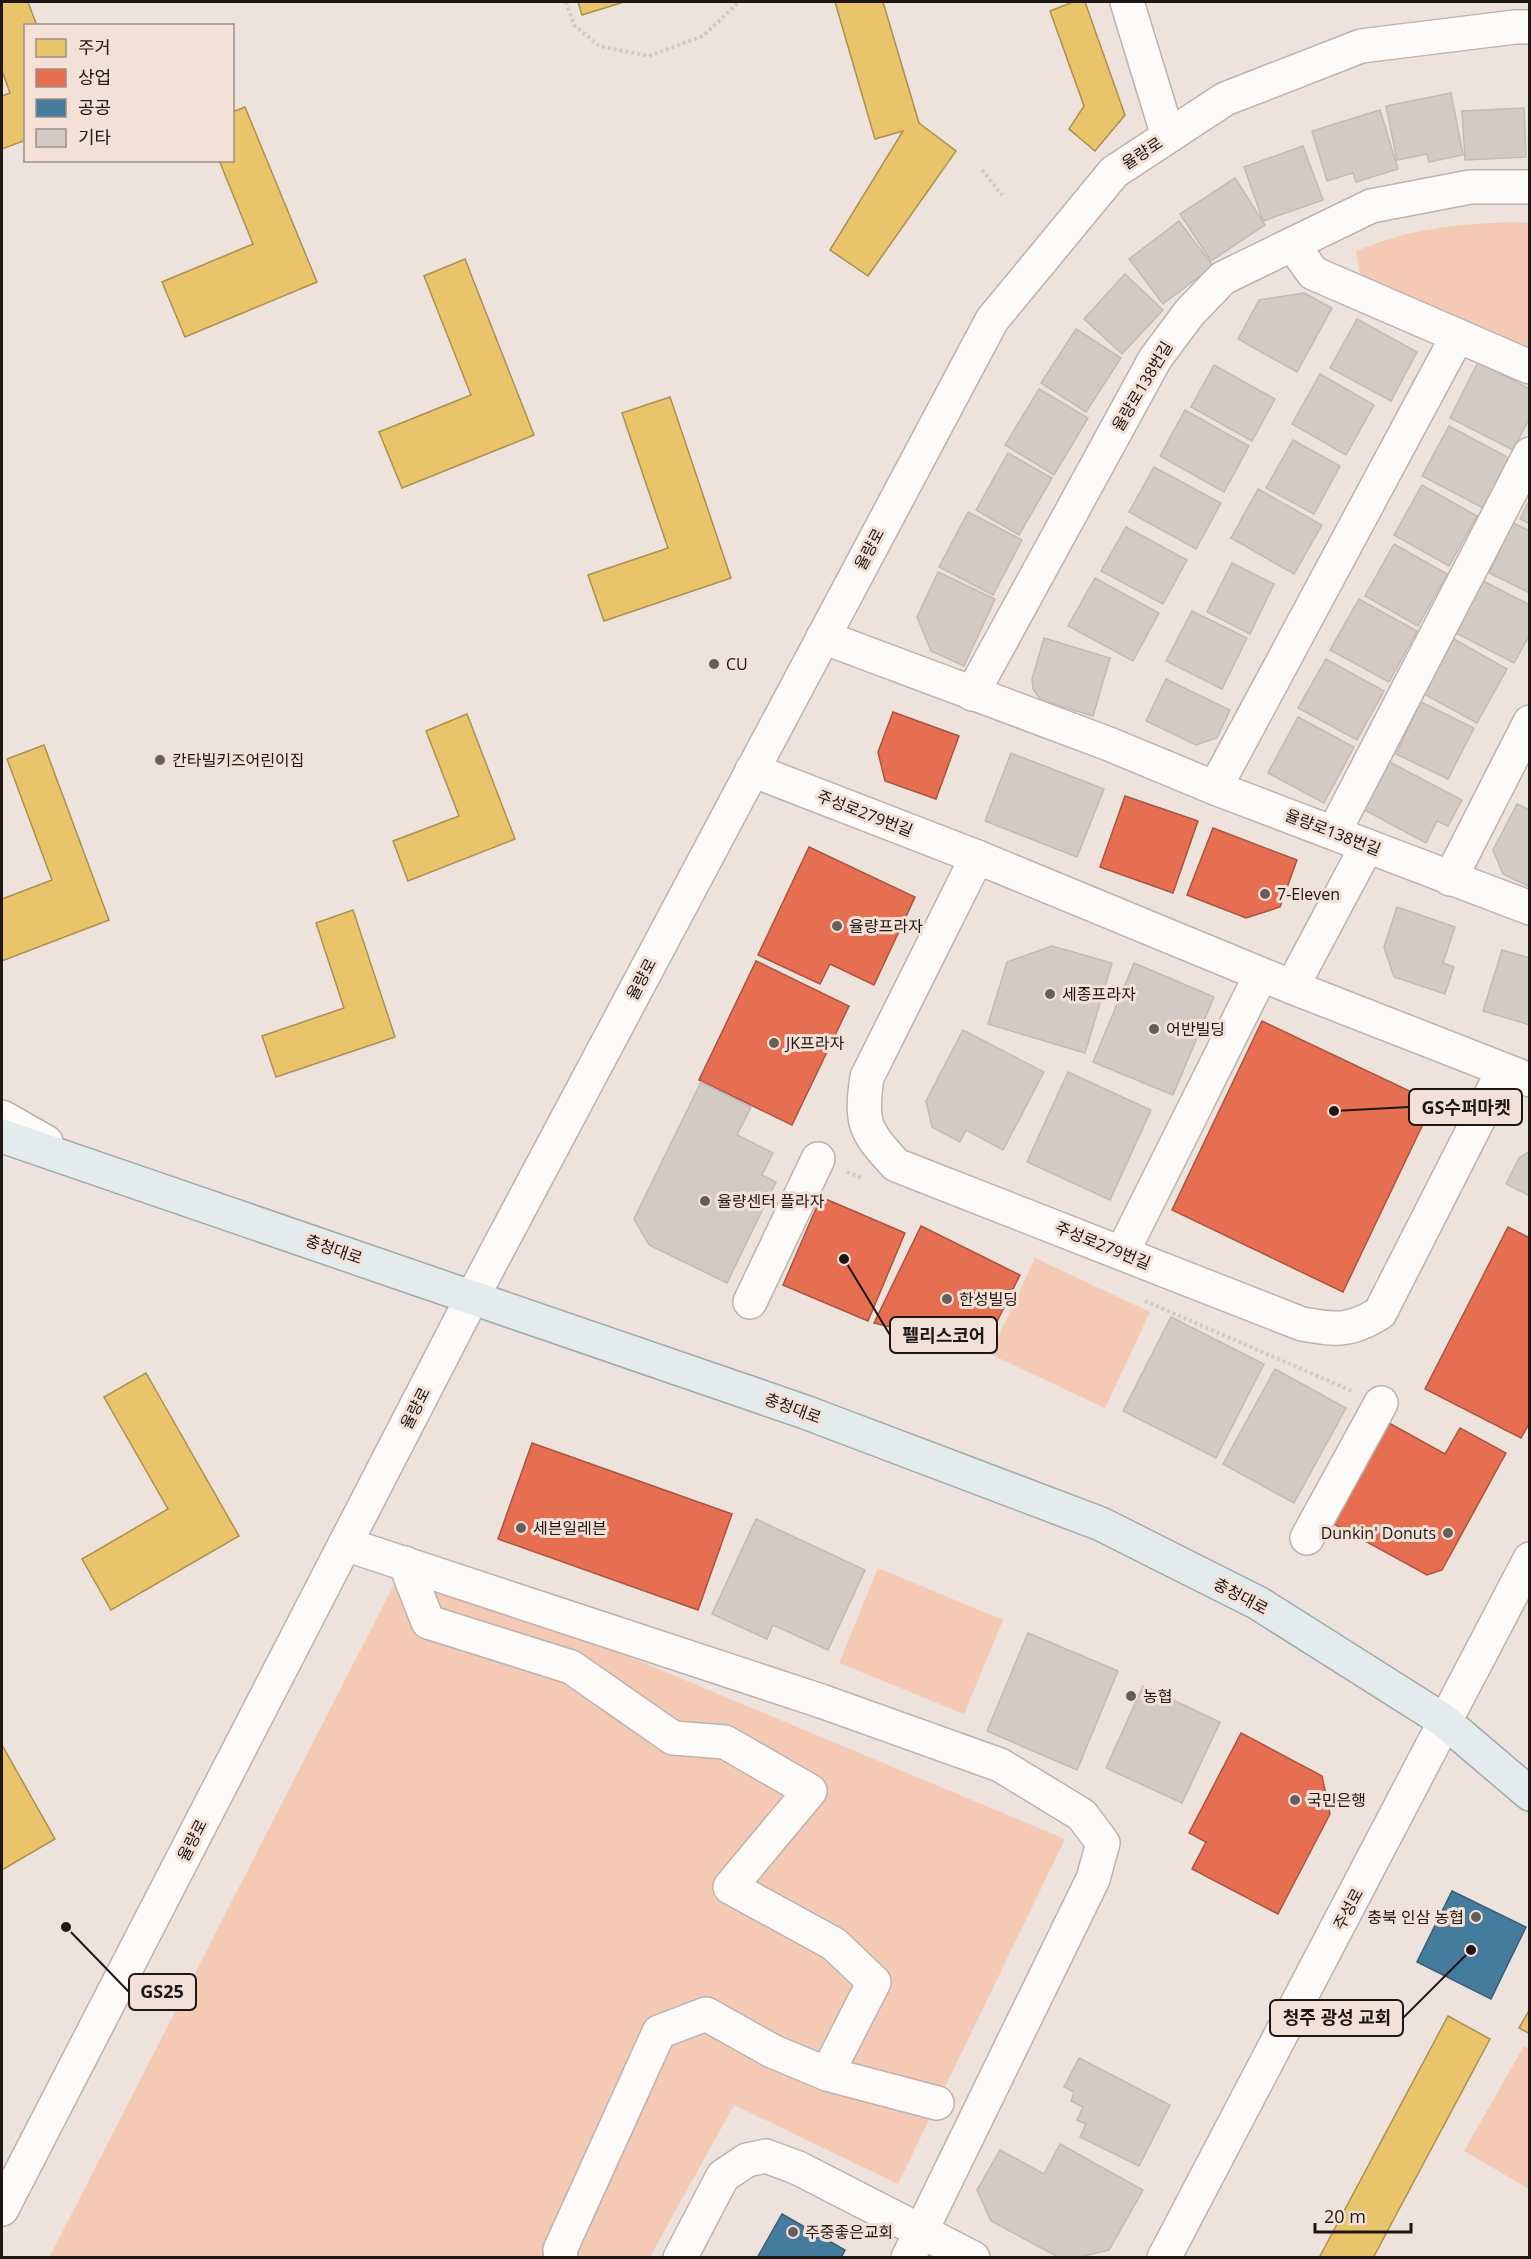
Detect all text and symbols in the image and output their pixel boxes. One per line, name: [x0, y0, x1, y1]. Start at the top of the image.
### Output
legend: [24, 24, 234, 162]
text: 주거: [78, 35, 111, 59]
text: 상업: [78, 65, 111, 89]
text: 공공: [78, 95, 111, 119]
text: 기타: [78, 125, 112, 149]
street label: 율량로: [1117, 132, 1167, 174]
street label: 율량로138번길: [1107, 337, 1177, 435]
street label: 율량로: [849, 524, 889, 574]
place label: CU: [726, 653, 748, 675]
marker: CU: [707, 657, 721, 671]
place label: 칸타빌키즈어린이집: [172, 749, 304, 771]
marker: 칸타빌키즈어린이집: [153, 753, 167, 767]
street label: 주성로279번길: [814, 785, 916, 841]
street label: 율량로138번길: [1282, 804, 1384, 860]
place label: 7-Eleven: [1277, 883, 1340, 905]
marker: 7-Eleven: [1258, 887, 1272, 901]
place label: 율량프라자: [849, 915, 923, 937]
marker: 율량프라자: [830, 919, 844, 933]
street label: 율량로: [621, 954, 661, 1004]
place label: 세종프라자: [1062, 983, 1136, 1005]
marker: 세종프라자: [1043, 987, 1057, 1001]
place label: 어반빌딩: [1166, 1018, 1225, 1040]
marker: 어반빌딩: [1147, 1022, 1161, 1036]
place label: JK프라자: [784, 1032, 845, 1054]
marker: JK프라자: [767, 1036, 781, 1050]
callout: GS수퍼마켓: [1409, 1089, 1522, 1125]
text: GS수퍼마켓: [1421, 1095, 1511, 1119]
place label: 율량센터 플라자: [717, 1190, 824, 1212]
marker: 율량센터 플라자: [698, 1194, 712, 1208]
street label: 주성로279번길: [1052, 1216, 1154, 1274]
street label: 충청대로: [303, 1229, 366, 1269]
place label: 한성빌딩: [959, 1288, 1018, 1310]
marker: 한성빌딩: [940, 1292, 954, 1306]
callout: 펠리스코어: [890, 1317, 997, 1353]
text: 펠리스코어: [903, 1323, 985, 1347]
street label: 율량로: [395, 1383, 435, 1433]
street label: 충청대로: [762, 1388, 825, 1428]
place label: 세븐일레븐: [533, 1517, 607, 1539]
marker: 세븐일레븐: [514, 1521, 528, 1535]
place label: Dunkin' Donuts: [1321, 1522, 1436, 1544]
marker: Dunkin' Donuts: [1441, 1526, 1455, 1540]
street label: 충청대로: [1210, 1572, 1272, 1620]
place label: 농협: [1143, 1685, 1172, 1707]
marker: 농협: [1124, 1689, 1138, 1703]
place label: 국민은행: [1307, 1789, 1366, 1811]
marker: 국민은행: [1288, 1793, 1302, 1807]
street label: 율량로: [172, 1815, 212, 1865]
street label: 주성로: [1328, 1884, 1368, 1934]
place label: 충북 인삼 농협: [1367, 1906, 1464, 1928]
marker: 충북 인삼 농협: [1469, 1910, 1483, 1924]
callout: GS25: [129, 1974, 196, 2010]
text: GS25: [140, 1979, 184, 2003]
callout: 청주 광성 교회: [1270, 2000, 1403, 2036]
text: 청주 광성 교회: [1283, 2005, 1391, 2029]
scale bar: [1315, 2196, 1411, 2234]
text: 20 m: [1324, 2204, 1366, 2228]
place label: 주중좋은교회: [805, 2221, 893, 2243]
marker: 주중좋은교회: [786, 2225, 800, 2239]

